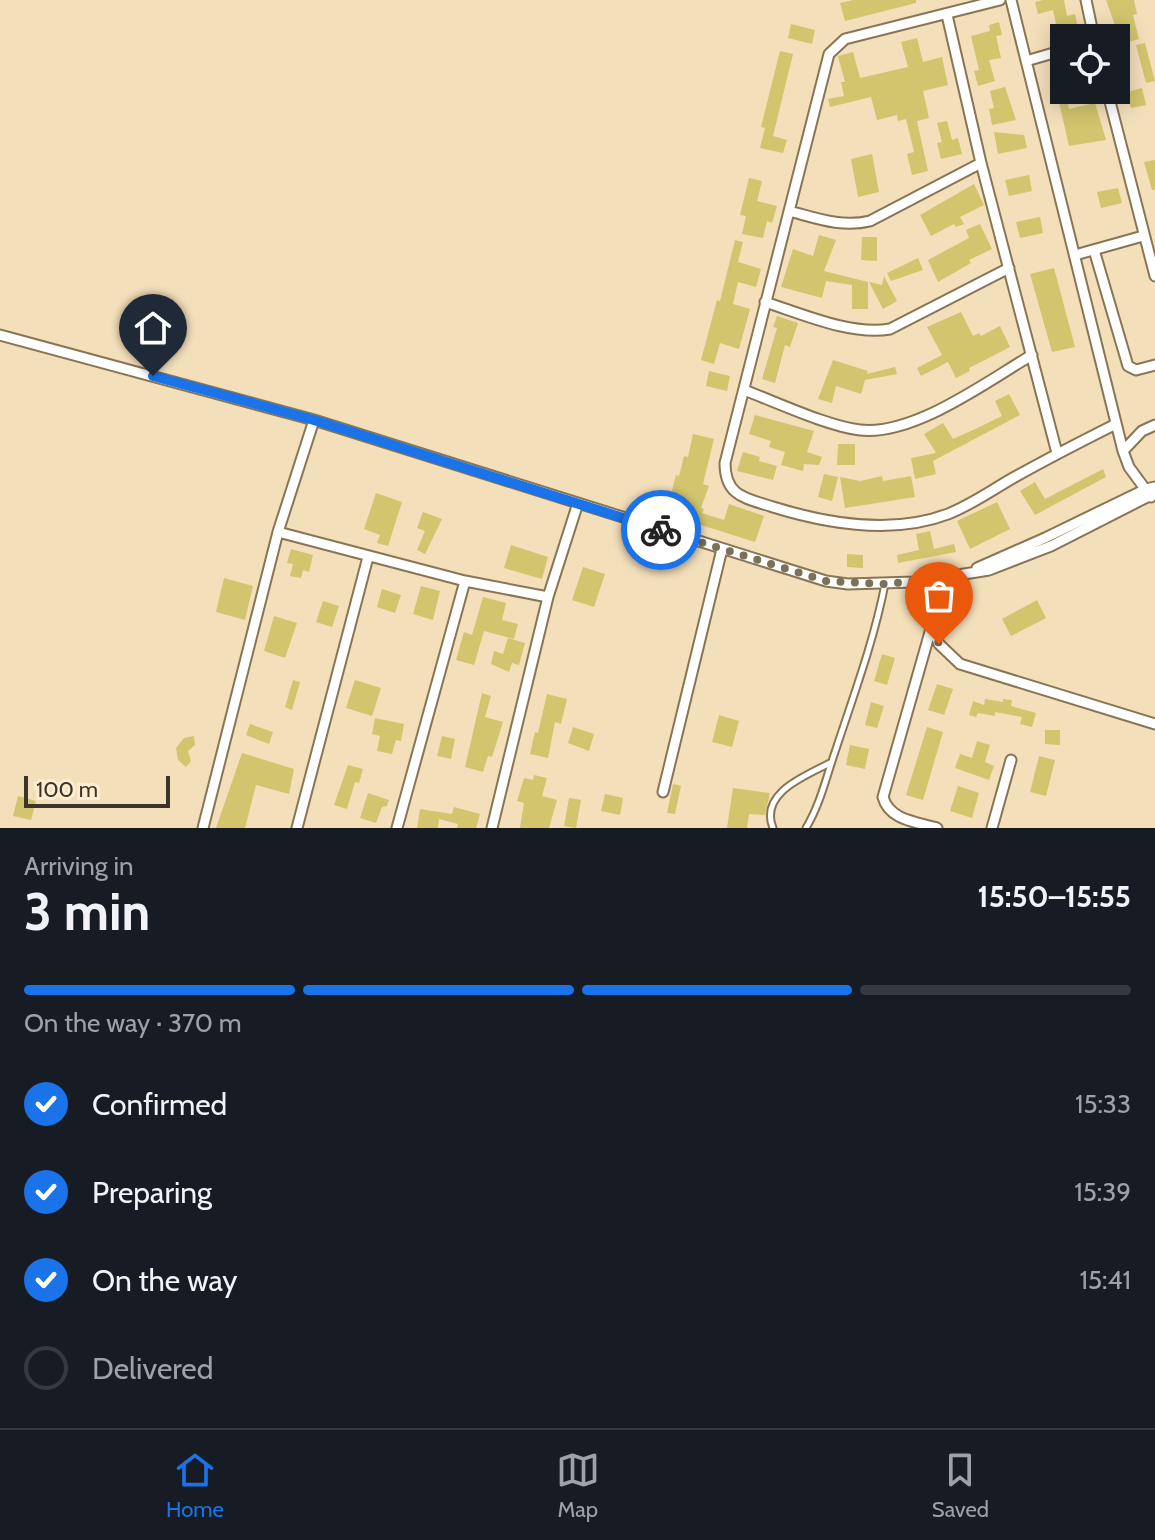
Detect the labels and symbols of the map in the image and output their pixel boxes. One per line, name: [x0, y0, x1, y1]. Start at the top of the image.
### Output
pin: [119, 294, 187, 376]
courier: [621, 490, 701, 570]
pin: [905, 562, 973, 644]
scale bar: [24, 772, 170, 808]

